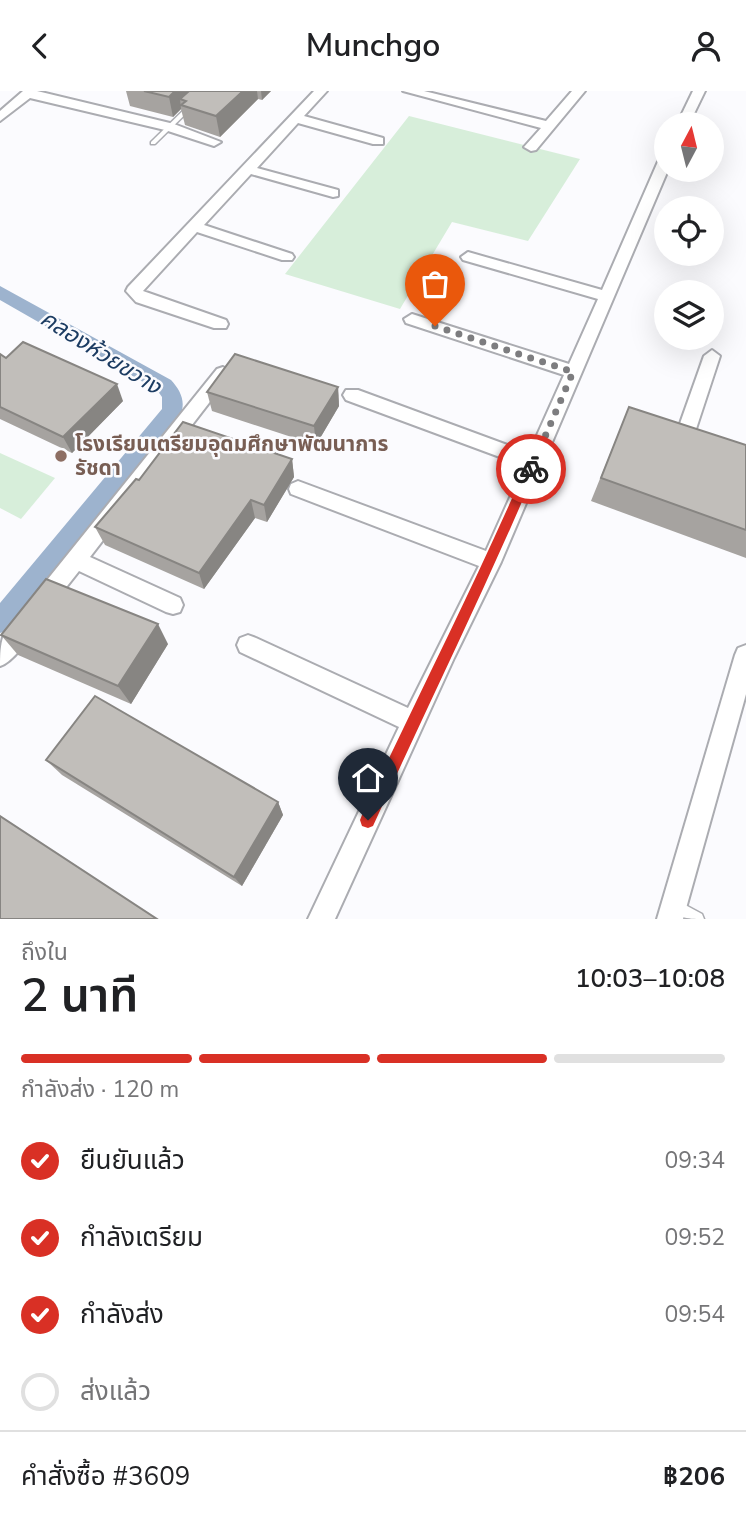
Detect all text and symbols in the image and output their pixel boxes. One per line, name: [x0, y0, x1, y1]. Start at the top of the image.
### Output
text: Munchgo: [306, 24, 440, 67]
icon: back: [21, 27, 59, 65]
icon: person: [687, 27, 725, 65]
north arrow: [654, 112, 724, 182]
map controls: [654, 112, 724, 350]
button: locate: [654, 196, 724, 266]
pin: [405, 254, 465, 326]
icon: bag: [416, 265, 454, 303]
button: layers: [654, 280, 724, 350]
water label: คลองห้วยขวาง: [34, 303, 168, 403]
place label: โรงเรียนเตรียมอุดมศึกษาพัฒนาการ รัชดา: [75, 430, 388, 482]
courier: [496, 434, 566, 504]
marker: โรงเรียนเตรียมอุดมศึกษาพัฒนาการ รัชดา: [53, 448, 69, 464]
icon: bike: [512, 450, 550, 488]
pin: [338, 748, 398, 820]
icon: home: [349, 759, 387, 797]
text: ถึงใน: [21, 937, 68, 968]
text: 10:03–10:08: [575, 961, 725, 996]
text: 2 นาที: [21, 964, 138, 1027]
text: กำลังส่ง · 120 m: [21, 1074, 179, 1105]
icon: check: [21, 1142, 59, 1180]
text: ยืนยันแล้ว: [80, 1143, 185, 1178]
text: 09:34: [665, 1145, 725, 1176]
icon: check: [21, 1219, 59, 1257]
text: กำลังเตรียม: [80, 1220, 203, 1255]
text: 09:52: [665, 1222, 725, 1253]
icon: check: [21, 1296, 59, 1334]
text: กำลังส่ง: [80, 1297, 164, 1332]
text: 09:54: [665, 1299, 725, 1330]
text: ส่งแล้ว: [80, 1374, 151, 1409]
text: คำสั่งซื้อ #3609: [21, 1459, 190, 1494]
text: ฿206: [663, 1459, 725, 1494]

